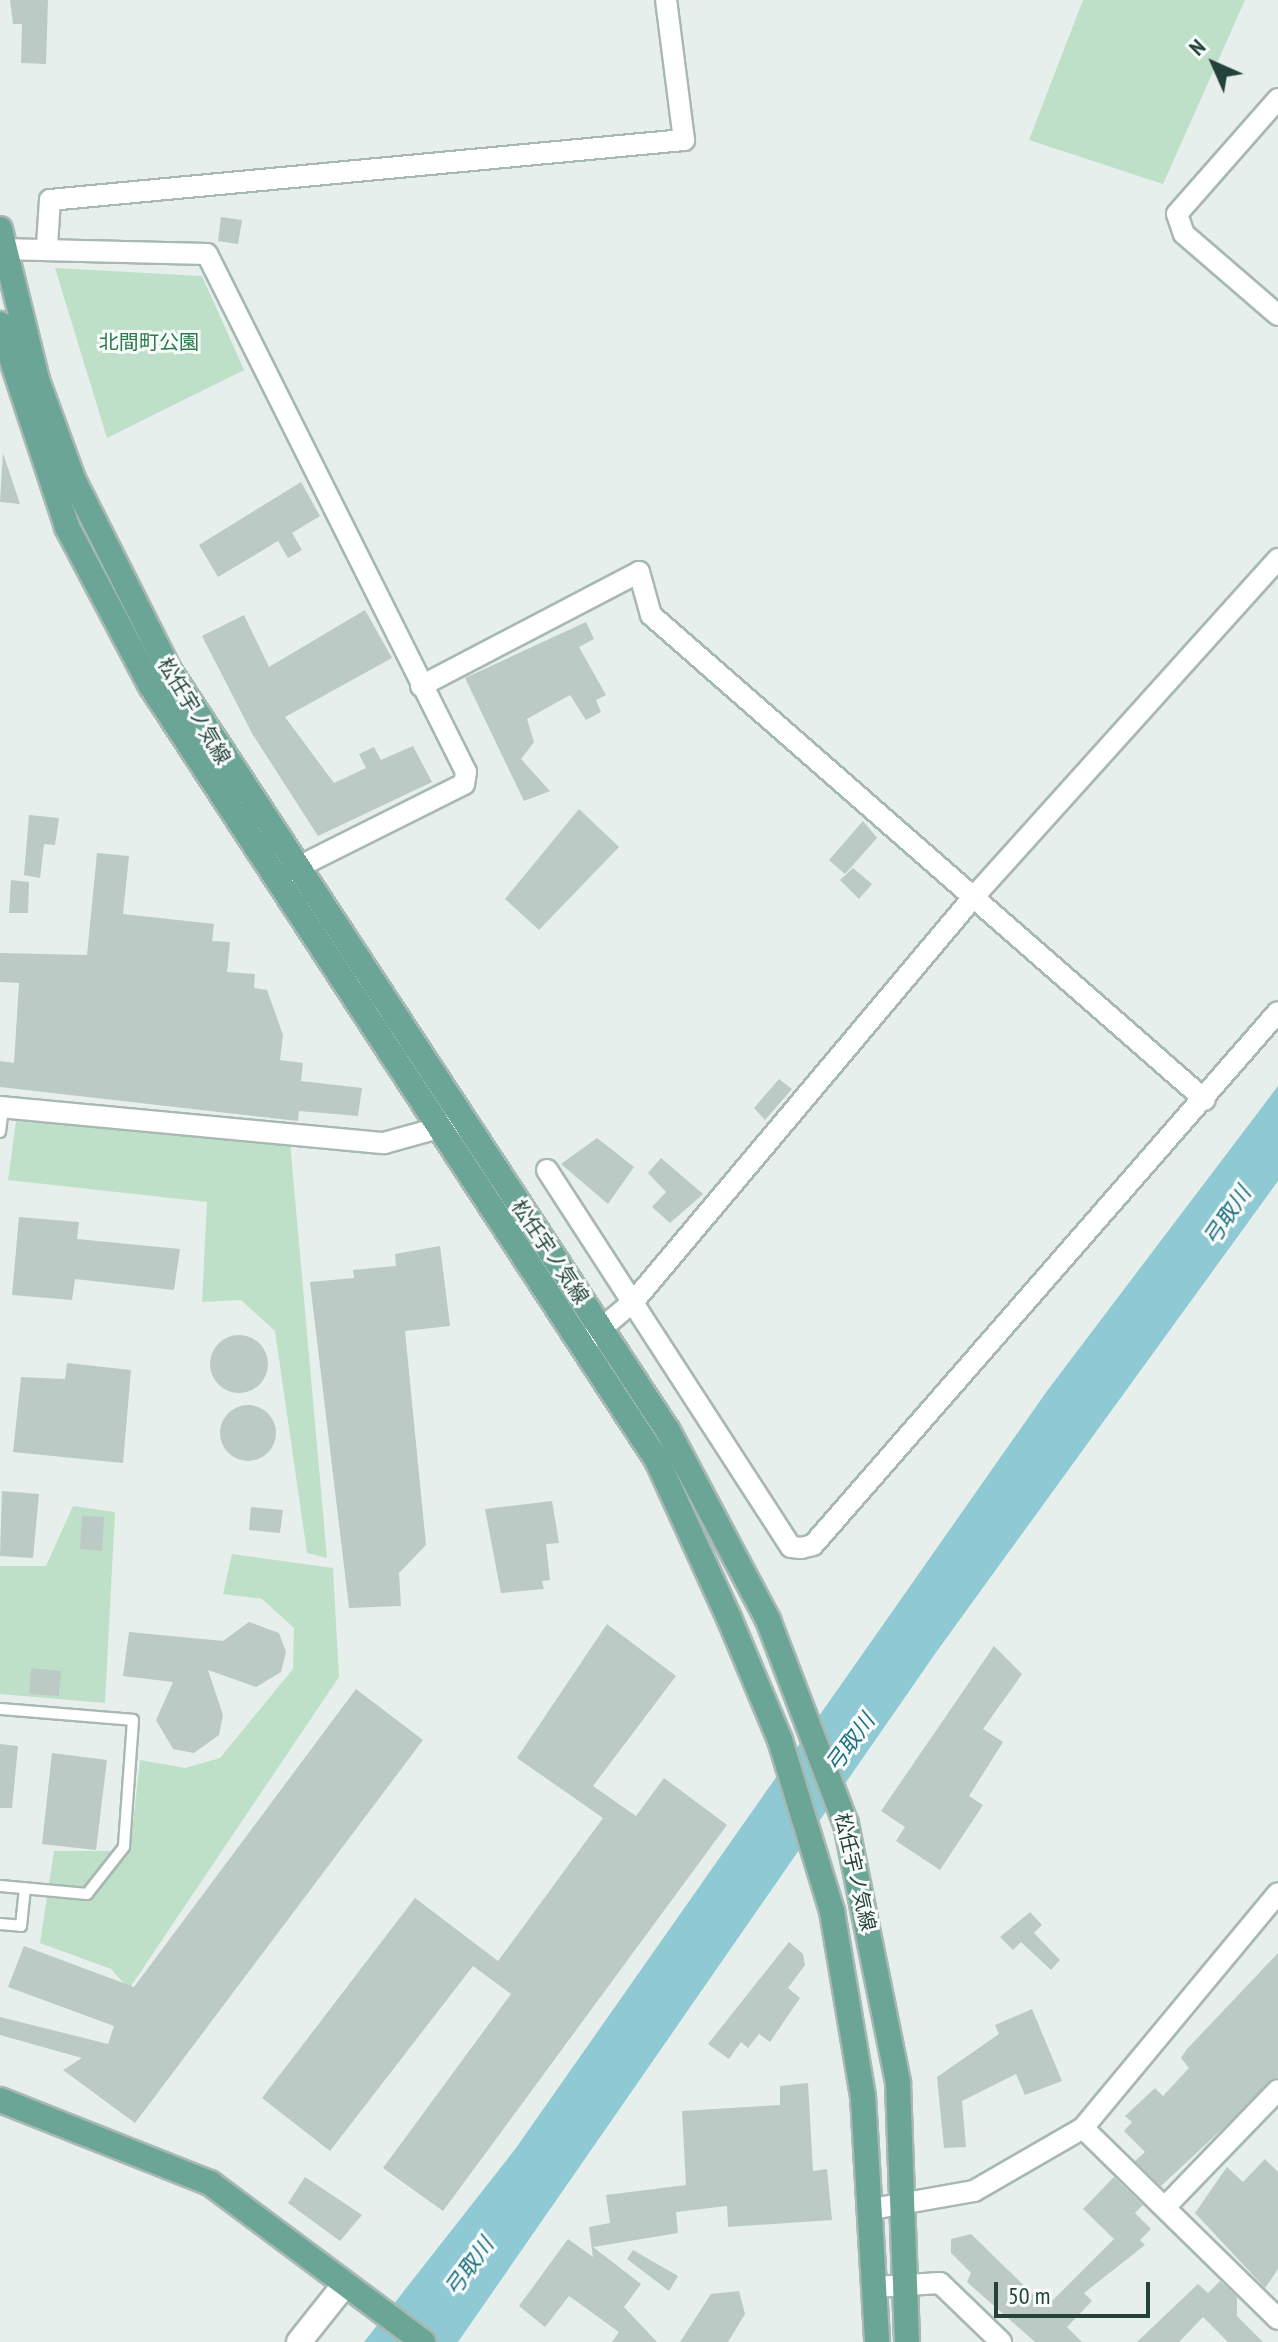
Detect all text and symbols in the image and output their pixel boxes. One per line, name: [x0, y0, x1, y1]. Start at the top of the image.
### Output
north arrow: [1174, 24, 1254, 104]
text: N: [1183, 33, 1211, 61]
park label: 北間町公園: [99, 330, 199, 354]
street label: 松任宇ノ気線: [153, 653, 235, 769]
water label: 弓取川: [1198, 1181, 1256, 1251]
street label: 松任宇ノ気線: [507, 1196, 593, 1308]
water label: 弓取川: [820, 1709, 880, 1777]
street label: 松任宇ノ気線: [830, 1811, 880, 1933]
water label: 弓取川: [439, 2233, 499, 2301]
scale bar: [998, 2266, 1154, 2316]
text: 50 m: [1008, 2280, 1050, 2311]

